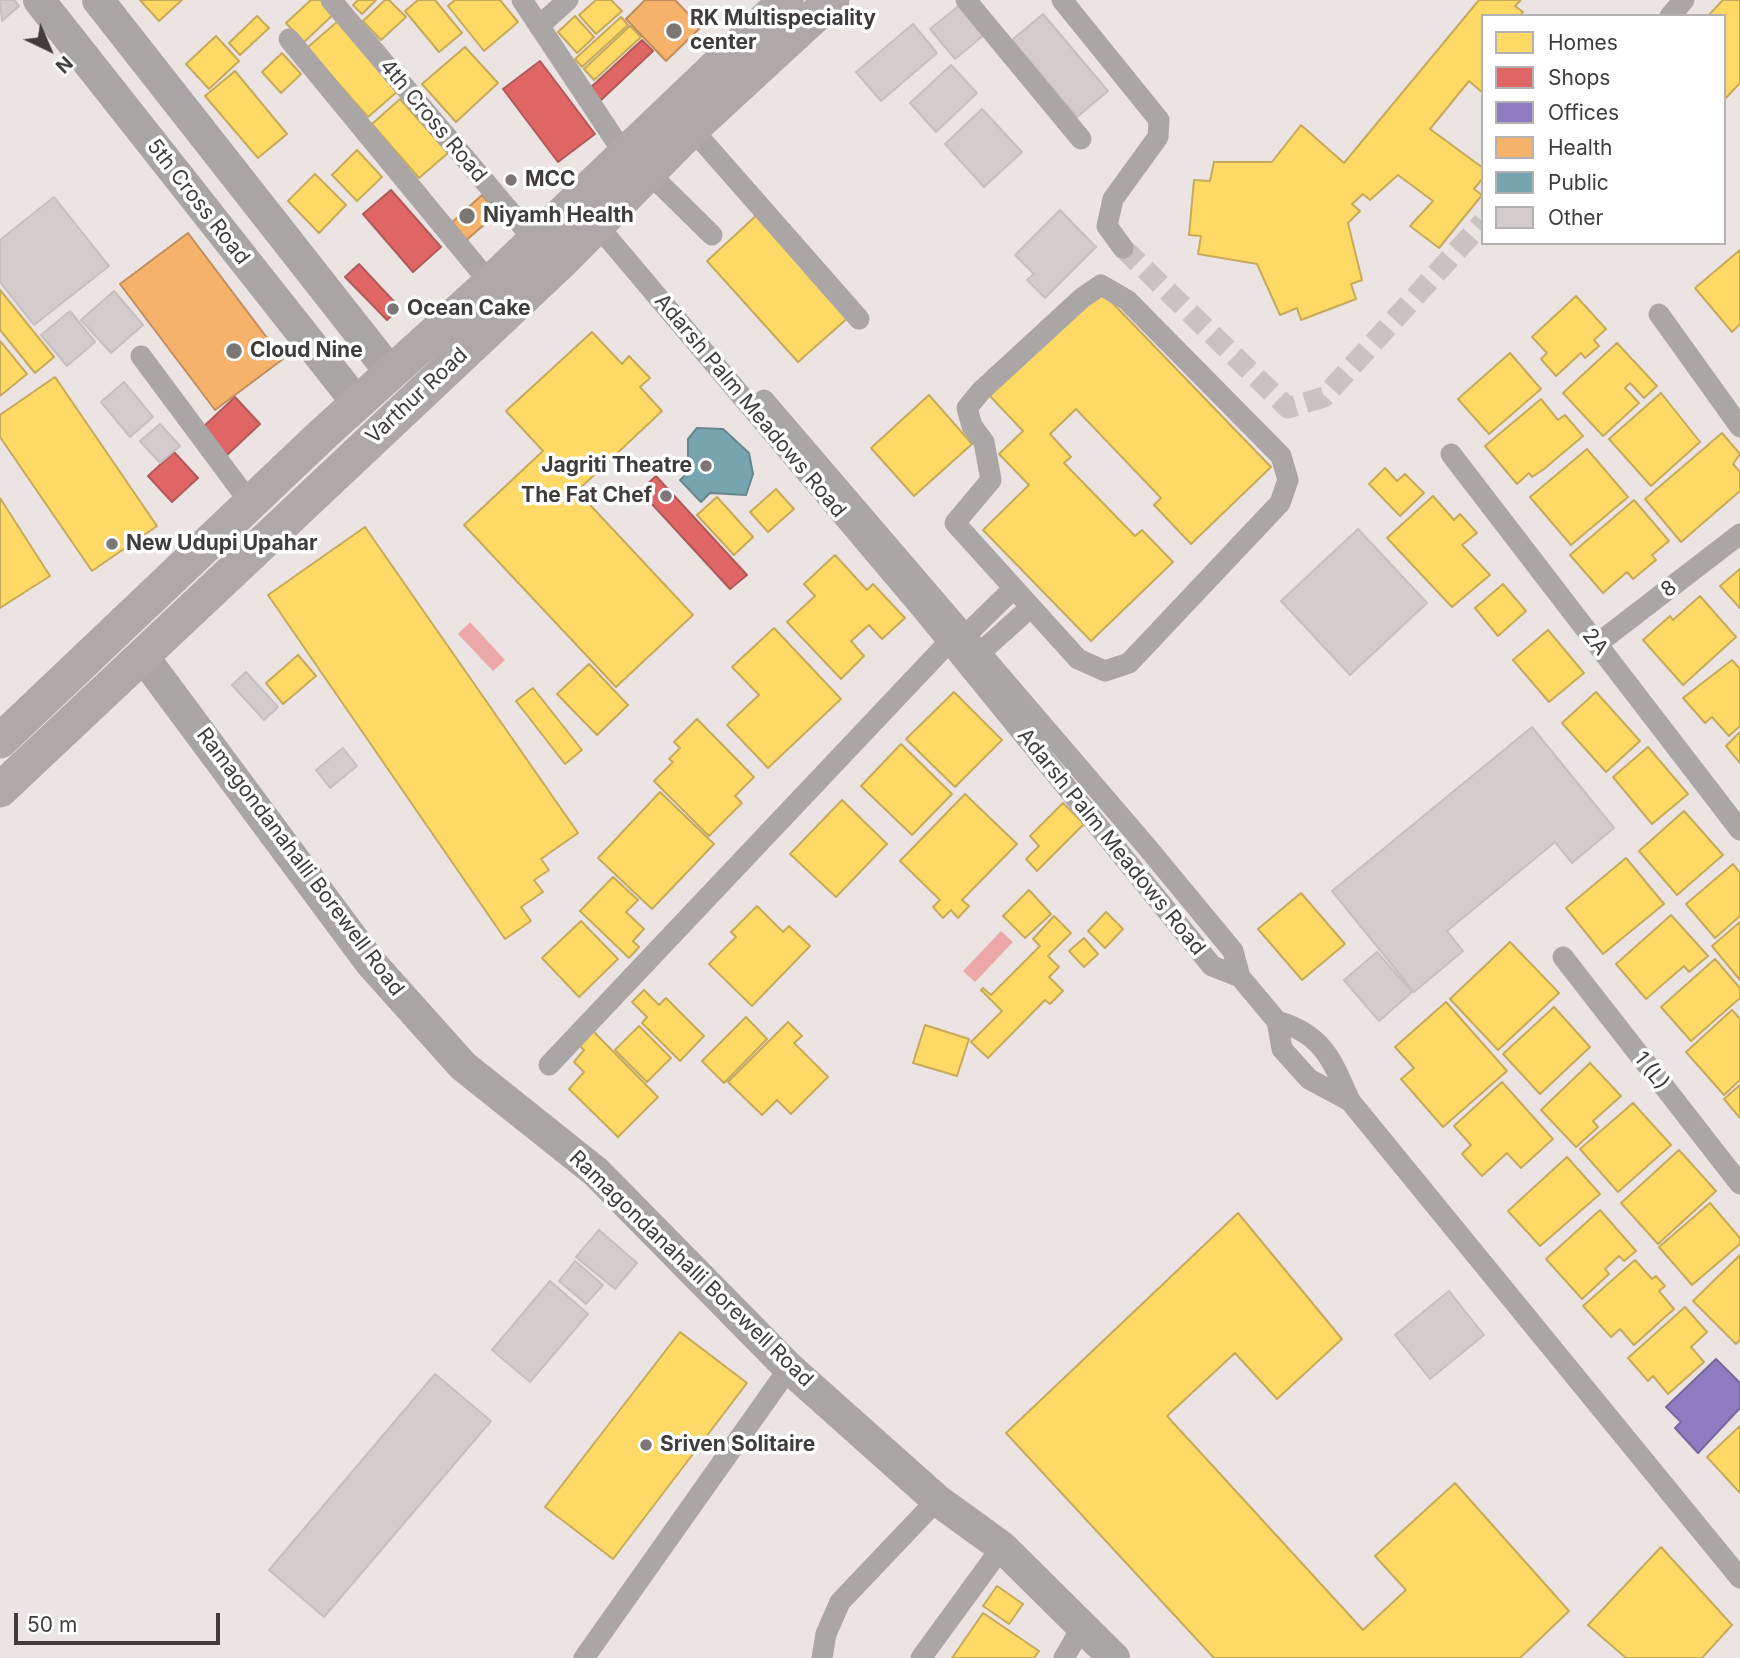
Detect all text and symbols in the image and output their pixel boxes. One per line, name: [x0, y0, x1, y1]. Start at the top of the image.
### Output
place label: RK Multispeciality center: [690, 6, 876, 56]
north arrow: [14, 14, 84, 84]
legend: [1481, 14, 1726, 245]
marker: RK Multispeciality center: [664, 21, 684, 41]
text: Homes: [1548, 30, 1618, 55]
text: N: [51, 51, 77, 78]
street label: 4th Cross Road: [374, 54, 492, 188]
text: Shops: [1548, 65, 1610, 90]
text: Offices: [1548, 100, 1619, 125]
street label: 5th Cross Road: [141, 134, 255, 270]
text: Health: [1548, 135, 1613, 160]
place label: MCC: [525, 167, 576, 193]
text: Public: [1548, 170, 1609, 195]
marker: MCC: [503, 172, 519, 188]
place label: Niyamh Health: [483, 203, 634, 229]
text: Other: [1548, 205, 1604, 230]
marker: Niyamh Health: [457, 206, 477, 226]
street label: Adarsh Palm Meadows Road: [649, 289, 851, 523]
place label: Ocean Cake: [407, 296, 530, 322]
marker: Ocean Cake: [385, 301, 401, 317]
place label: Cloud Nine: [250, 338, 363, 364]
marker: Cloud Nine: [224, 341, 244, 361]
street label: Varthur Road: [361, 343, 473, 449]
place label: Jagriti Theatre: [541, 453, 692, 479]
marker: Jagriti Theatre: [698, 458, 714, 474]
place label: The Fat Chef: [521, 483, 652, 509]
marker: The Fat Chef: [658, 488, 674, 504]
place label: New Udupi Upahar: [126, 531, 317, 557]
marker: New Udupi Upahar: [104, 536, 120, 552]
street label: 8: [1656, 575, 1682, 603]
street label: 2A: [1577, 623, 1613, 661]
street label: Ramagondanahalli Borewell Road: [191, 723, 409, 1001]
street label: Adarsh Palm Meadows Road: [1012, 724, 1210, 960]
street label: 1 (L): [1628, 1047, 1674, 1095]
street label: Ramagondanahalli Borewell Road: [564, 1146, 818, 1392]
place label: Sriven Solitaire: [660, 1432, 815, 1458]
marker: Sriven Solitaire: [638, 1437, 654, 1453]
scale bar: [18, 1598, 224, 1642]
text: 50 m: [27, 1612, 77, 1637]

